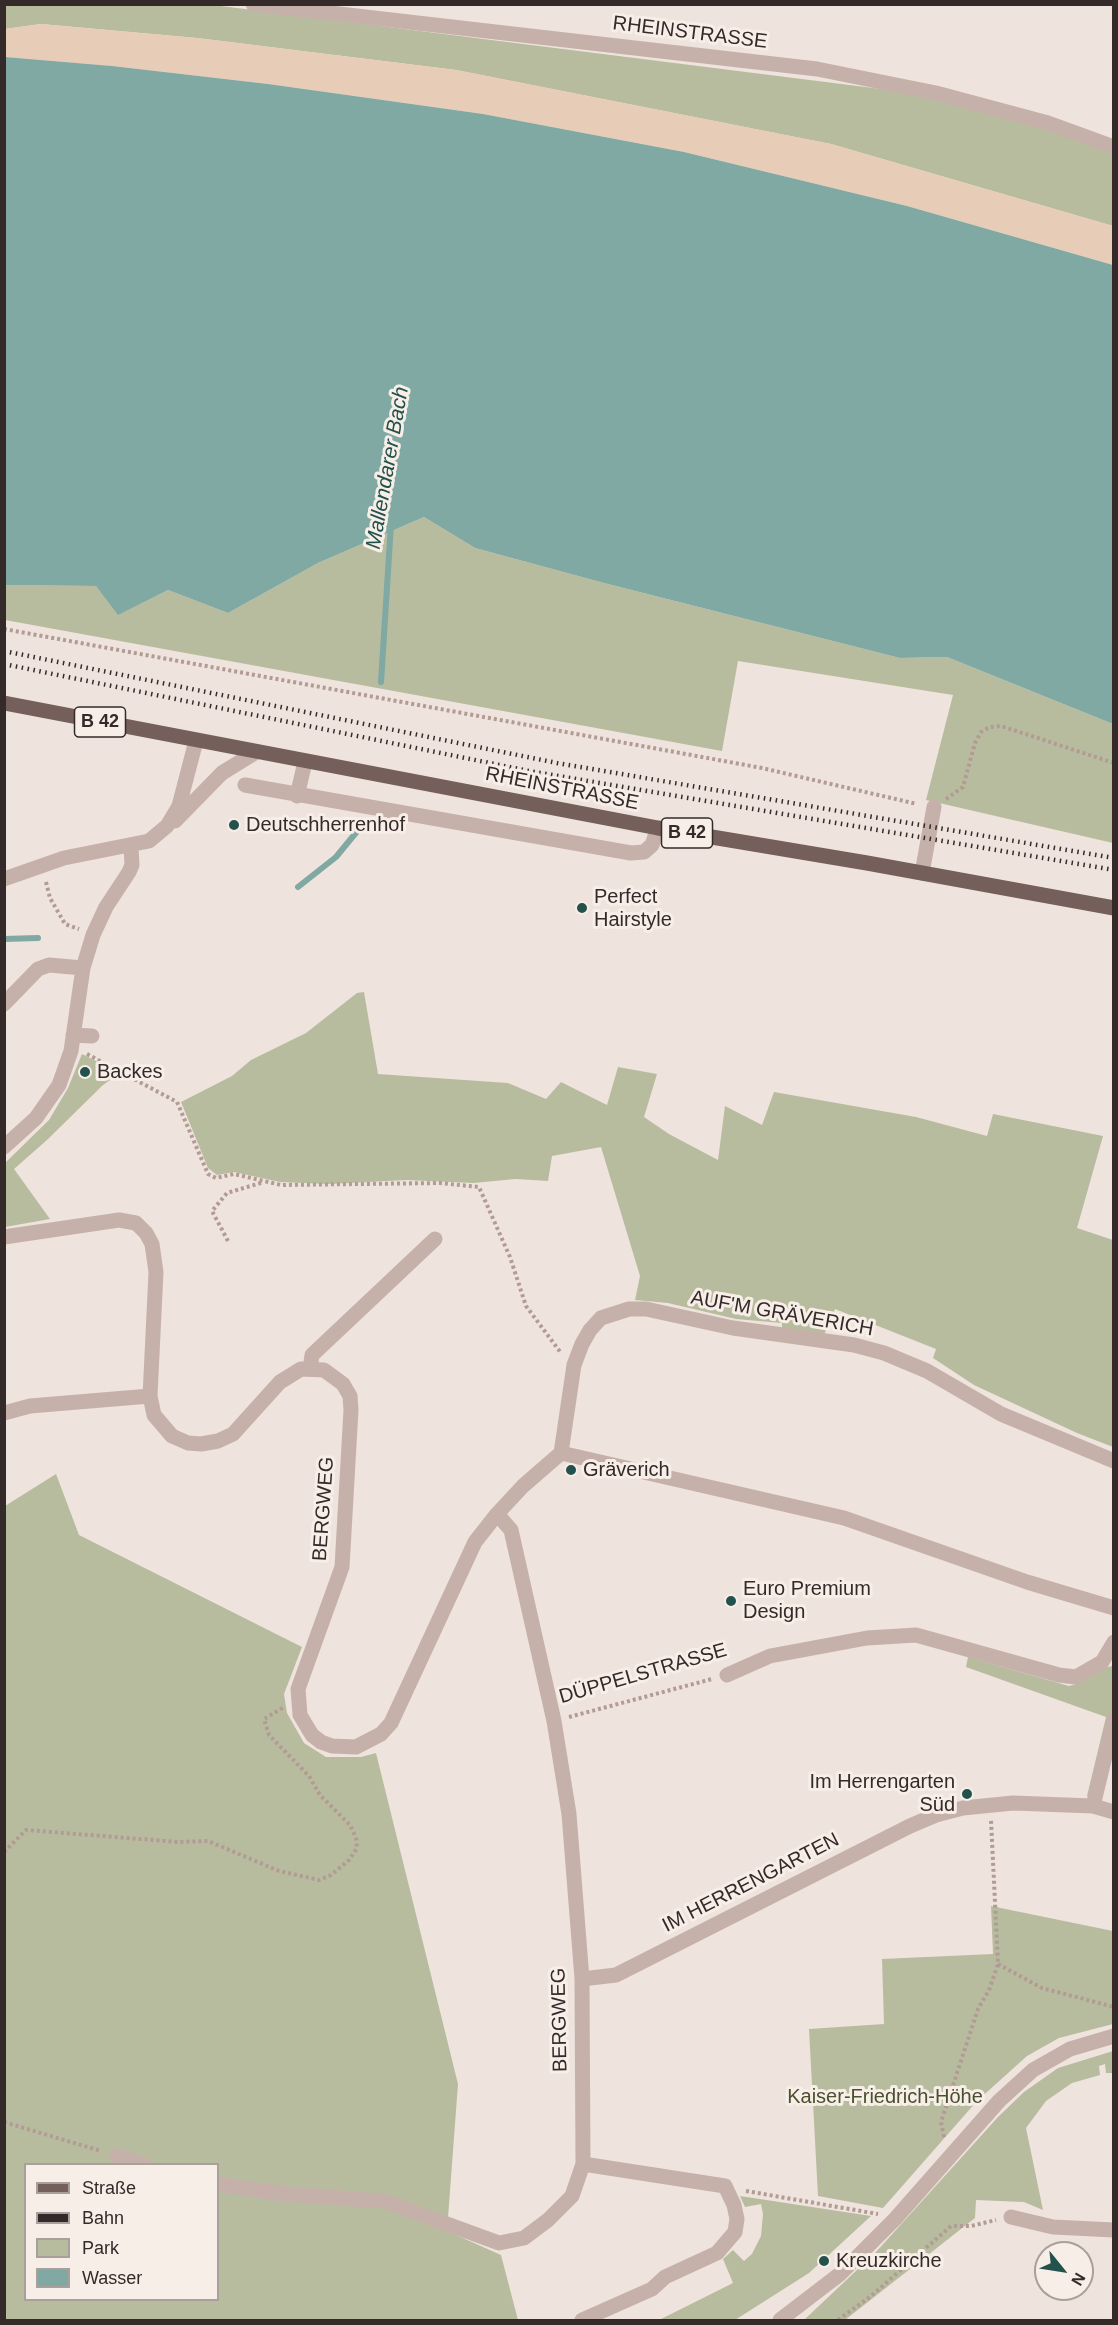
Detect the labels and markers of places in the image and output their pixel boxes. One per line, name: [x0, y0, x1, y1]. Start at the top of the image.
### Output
place label: Deutschherrenhof: [246, 813, 405, 837]
marker: Deutschherrenhof: [227, 818, 241, 832]
place label: Perfect Hairstyle: [594, 885, 672, 932]
marker: Perfect Hairstyle: [575, 901, 589, 915]
place label: Backes: [97, 1060, 163, 1084]
marker: Backes: [78, 1065, 92, 1079]
place label: Gräverich: [583, 1458, 670, 1482]
marker: Gräverich: [564, 1463, 578, 1477]
place label: Euro Premium Design: [743, 1577, 871, 1624]
marker: Euro Premium Design: [724, 1594, 738, 1608]
place label: Im Herrengarten Süd: [809, 1770, 955, 1817]
marker: Im Herrengarten Süd: [960, 1787, 974, 1801]
place label: Kreuzkirche: [836, 2249, 942, 2273]
marker: Kreuzkirche: [817, 2254, 831, 2268]

